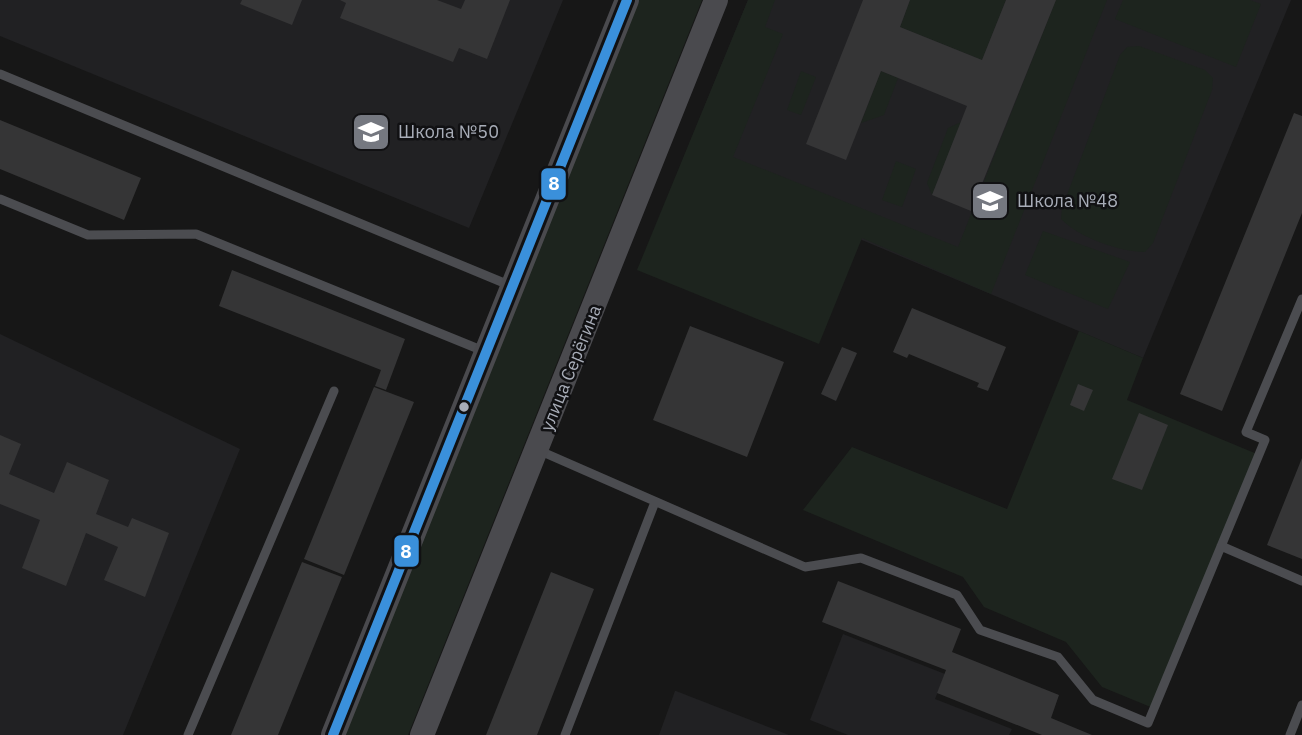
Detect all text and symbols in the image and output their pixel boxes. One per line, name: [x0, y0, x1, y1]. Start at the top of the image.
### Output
school or university icon: Школа №50: [350, 111, 392, 153]
place label: Школа №50: [398, 120, 499, 143]
line badge: 8: [540, 167, 567, 201]
text: 8: [548, 171, 560, 195]
school or university icon: Школа №48: [969, 180, 1011, 222]
place label: Школа №48: [1017, 189, 1118, 212]
street label: улица Серёгина: [535, 301, 606, 434]
unlabelled marker: [457, 400, 471, 414]
line badge: 8: [393, 534, 420, 568]
text: 8: [400, 539, 412, 563]

